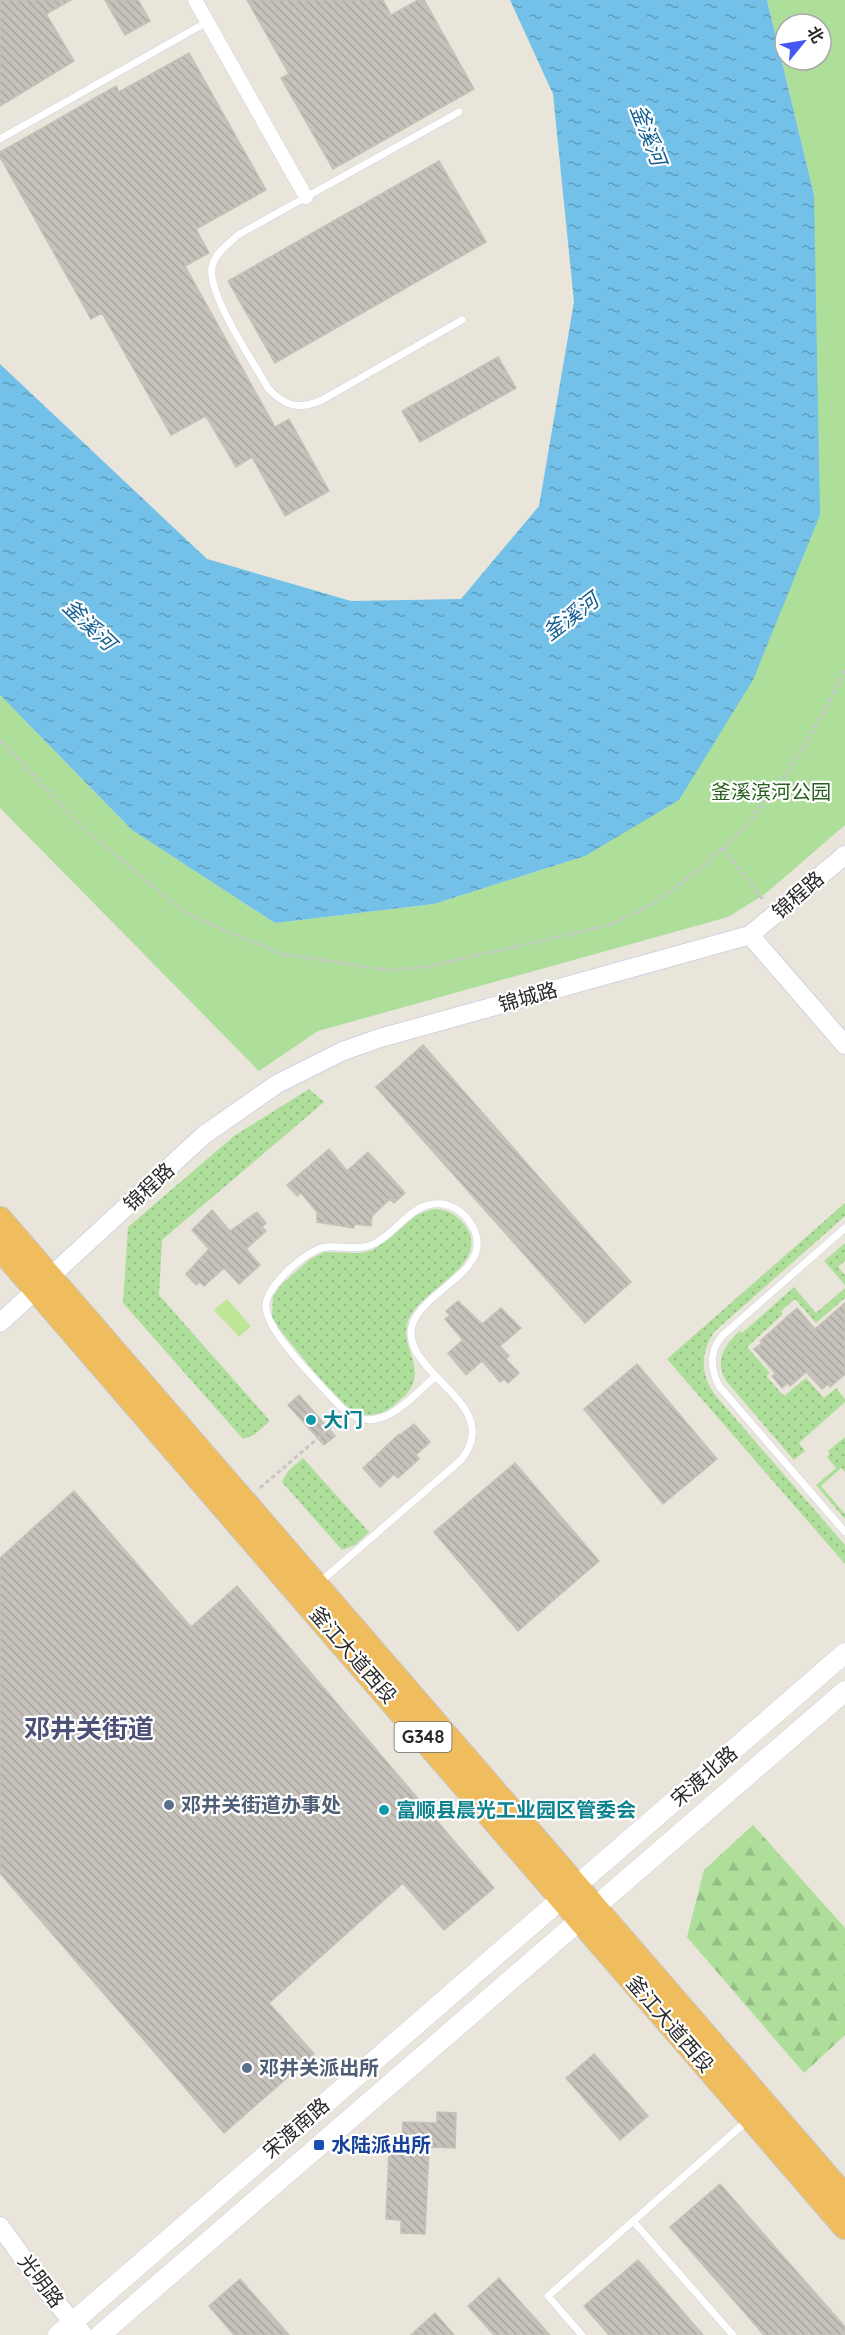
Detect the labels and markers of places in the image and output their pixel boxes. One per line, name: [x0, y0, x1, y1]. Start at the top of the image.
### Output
place label: 大门: [323, 1407, 363, 1432]
marker: 大门: [304, 1413, 318, 1427]
place label: 邓井关街道办事处: [181, 1792, 341, 1817]
place label: 富顺县晨光工业园区管委会: [396, 1797, 636, 1822]
marker: 邓井关街道办事处: [162, 1798, 176, 1812]
marker: 富顺县晨光工业园区管委会: [377, 1803, 391, 1817]
place label: 邓井关派出所: [259, 2055, 379, 2080]
marker: 邓井关派出所: [240, 2061, 254, 2075]
place label: 水陆派出所: [331, 2132, 431, 2157]
marker: 水陆派出所: [312, 2138, 326, 2152]

